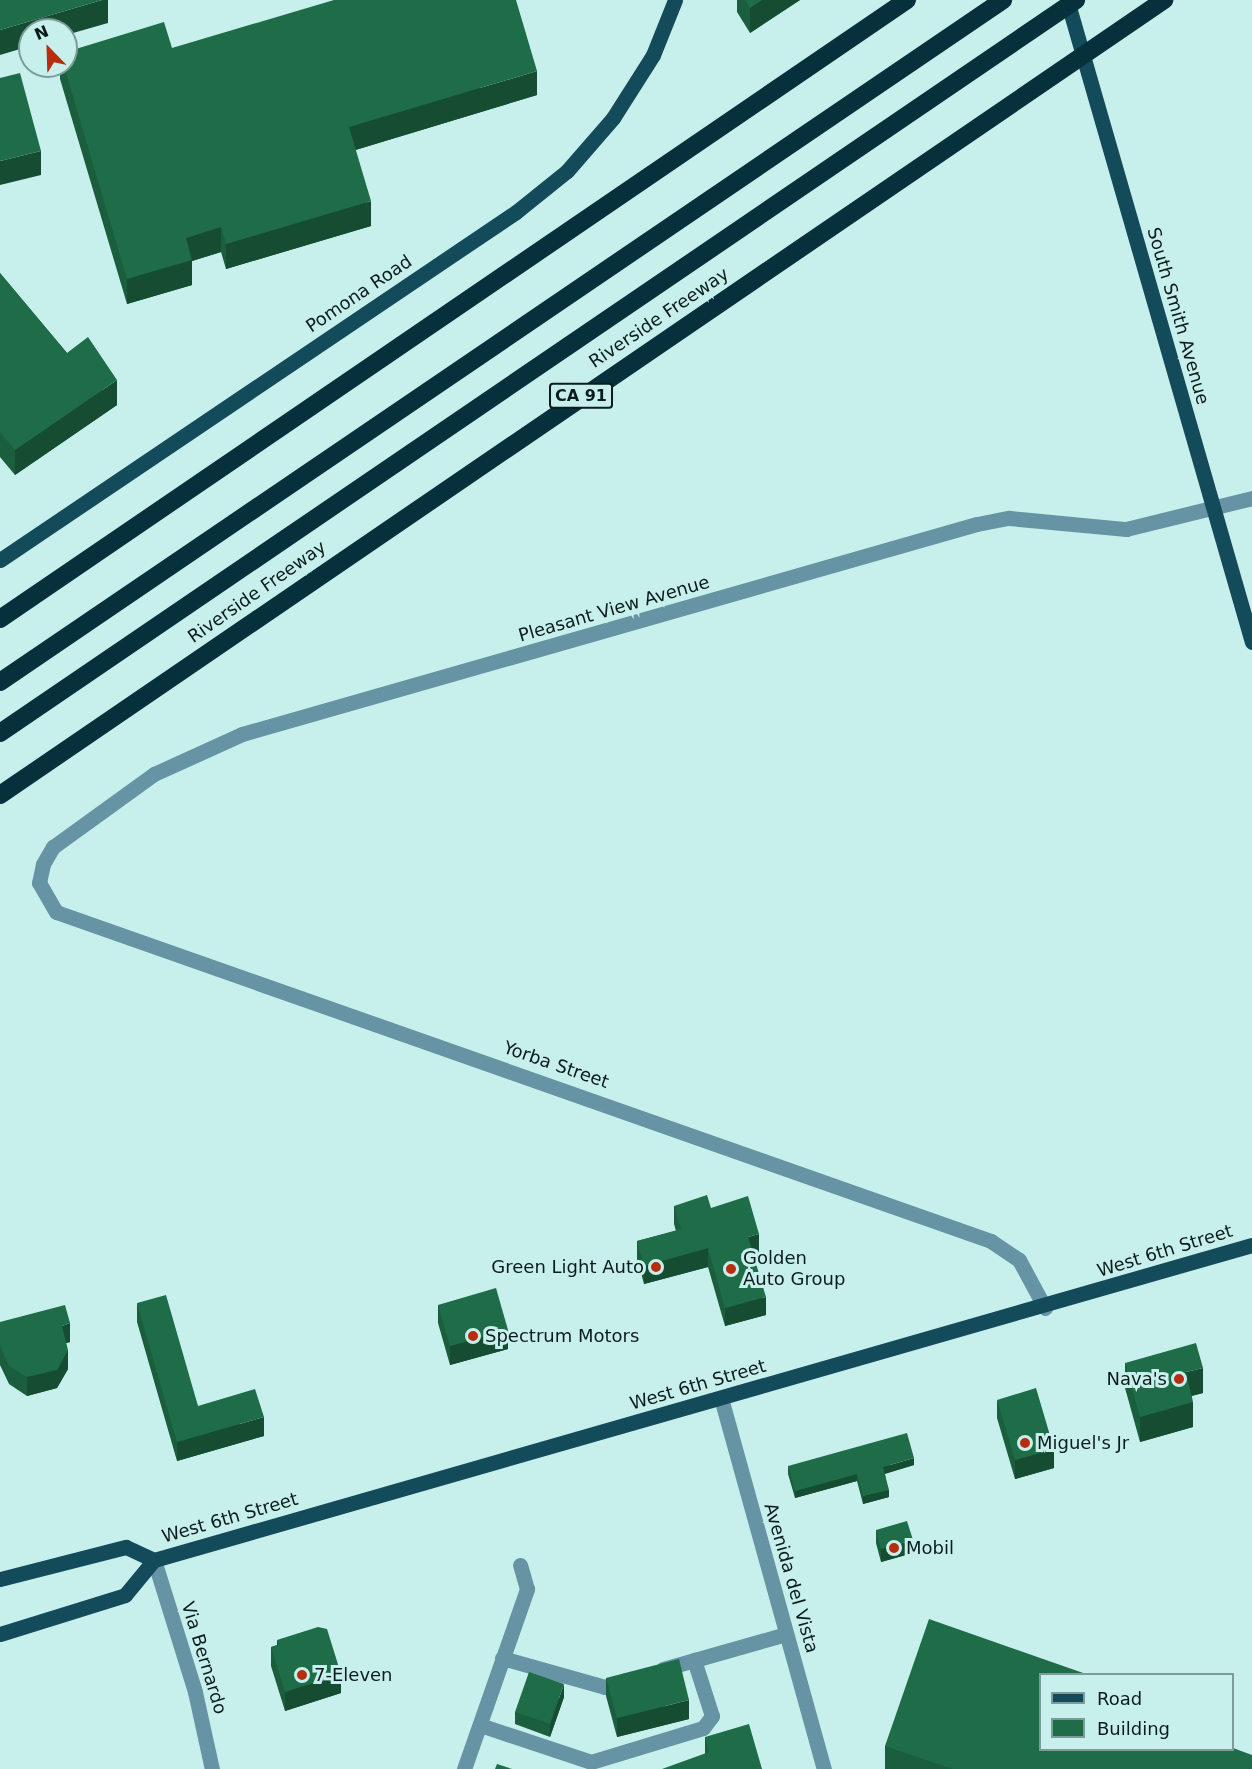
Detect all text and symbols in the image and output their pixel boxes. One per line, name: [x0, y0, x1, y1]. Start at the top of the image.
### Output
north arrow: [18, 18, 78, 78]
text: N: [32, 21, 51, 44]
street label: South Smith Avenue: [1142, 225, 1214, 407]
street label: Pomona Road: [302, 251, 416, 337]
street label: Riverside Freeway: [585, 263, 733, 373]
road number: CA 91: [548, 383, 614, 409]
street label: Riverside Freeway: [184, 536, 330, 648]
street label: Pleasant View Avenue: [516, 571, 712, 647]
street label: Yorba Street: [501, 1037, 611, 1093]
street label: West 6th Street: [1095, 1220, 1235, 1282]
place label: Golden Auto Group: [743, 1248, 845, 1290]
place label: Green Light Auto: [491, 1256, 644, 1278]
marker: Green Light Auto: [649, 1260, 663, 1274]
marker: Golden Auto Group: [724, 1262, 738, 1276]
place label: Spectrum Motors: [485, 1325, 639, 1347]
marker: Spectrum Motors: [466, 1329, 480, 1343]
street label: West 6th Street: [628, 1355, 768, 1415]
place label: Nava's: [1106, 1368, 1167, 1390]
marker: Nava's: [1172, 1372, 1186, 1386]
place label: Miguel's Jr: [1037, 1432, 1129, 1454]
marker: Miguel's Jr: [1018, 1436, 1032, 1450]
street label: West 6th Street: [160, 1488, 300, 1548]
street label: Avenida del Vista: [759, 1500, 823, 1656]
place label: Mobil: [906, 1537, 954, 1559]
marker: Mobil: [887, 1541, 901, 1555]
street label: Via Bernardo: [177, 1599, 231, 1717]
place label: 7-Eleven: [314, 1664, 393, 1686]
marker: 7-Eleven: [295, 1668, 309, 1682]
legend: [1039, 1673, 1234, 1751]
text: Road: [1097, 1688, 1142, 1709]
text: Building: [1097, 1718, 1170, 1739]

